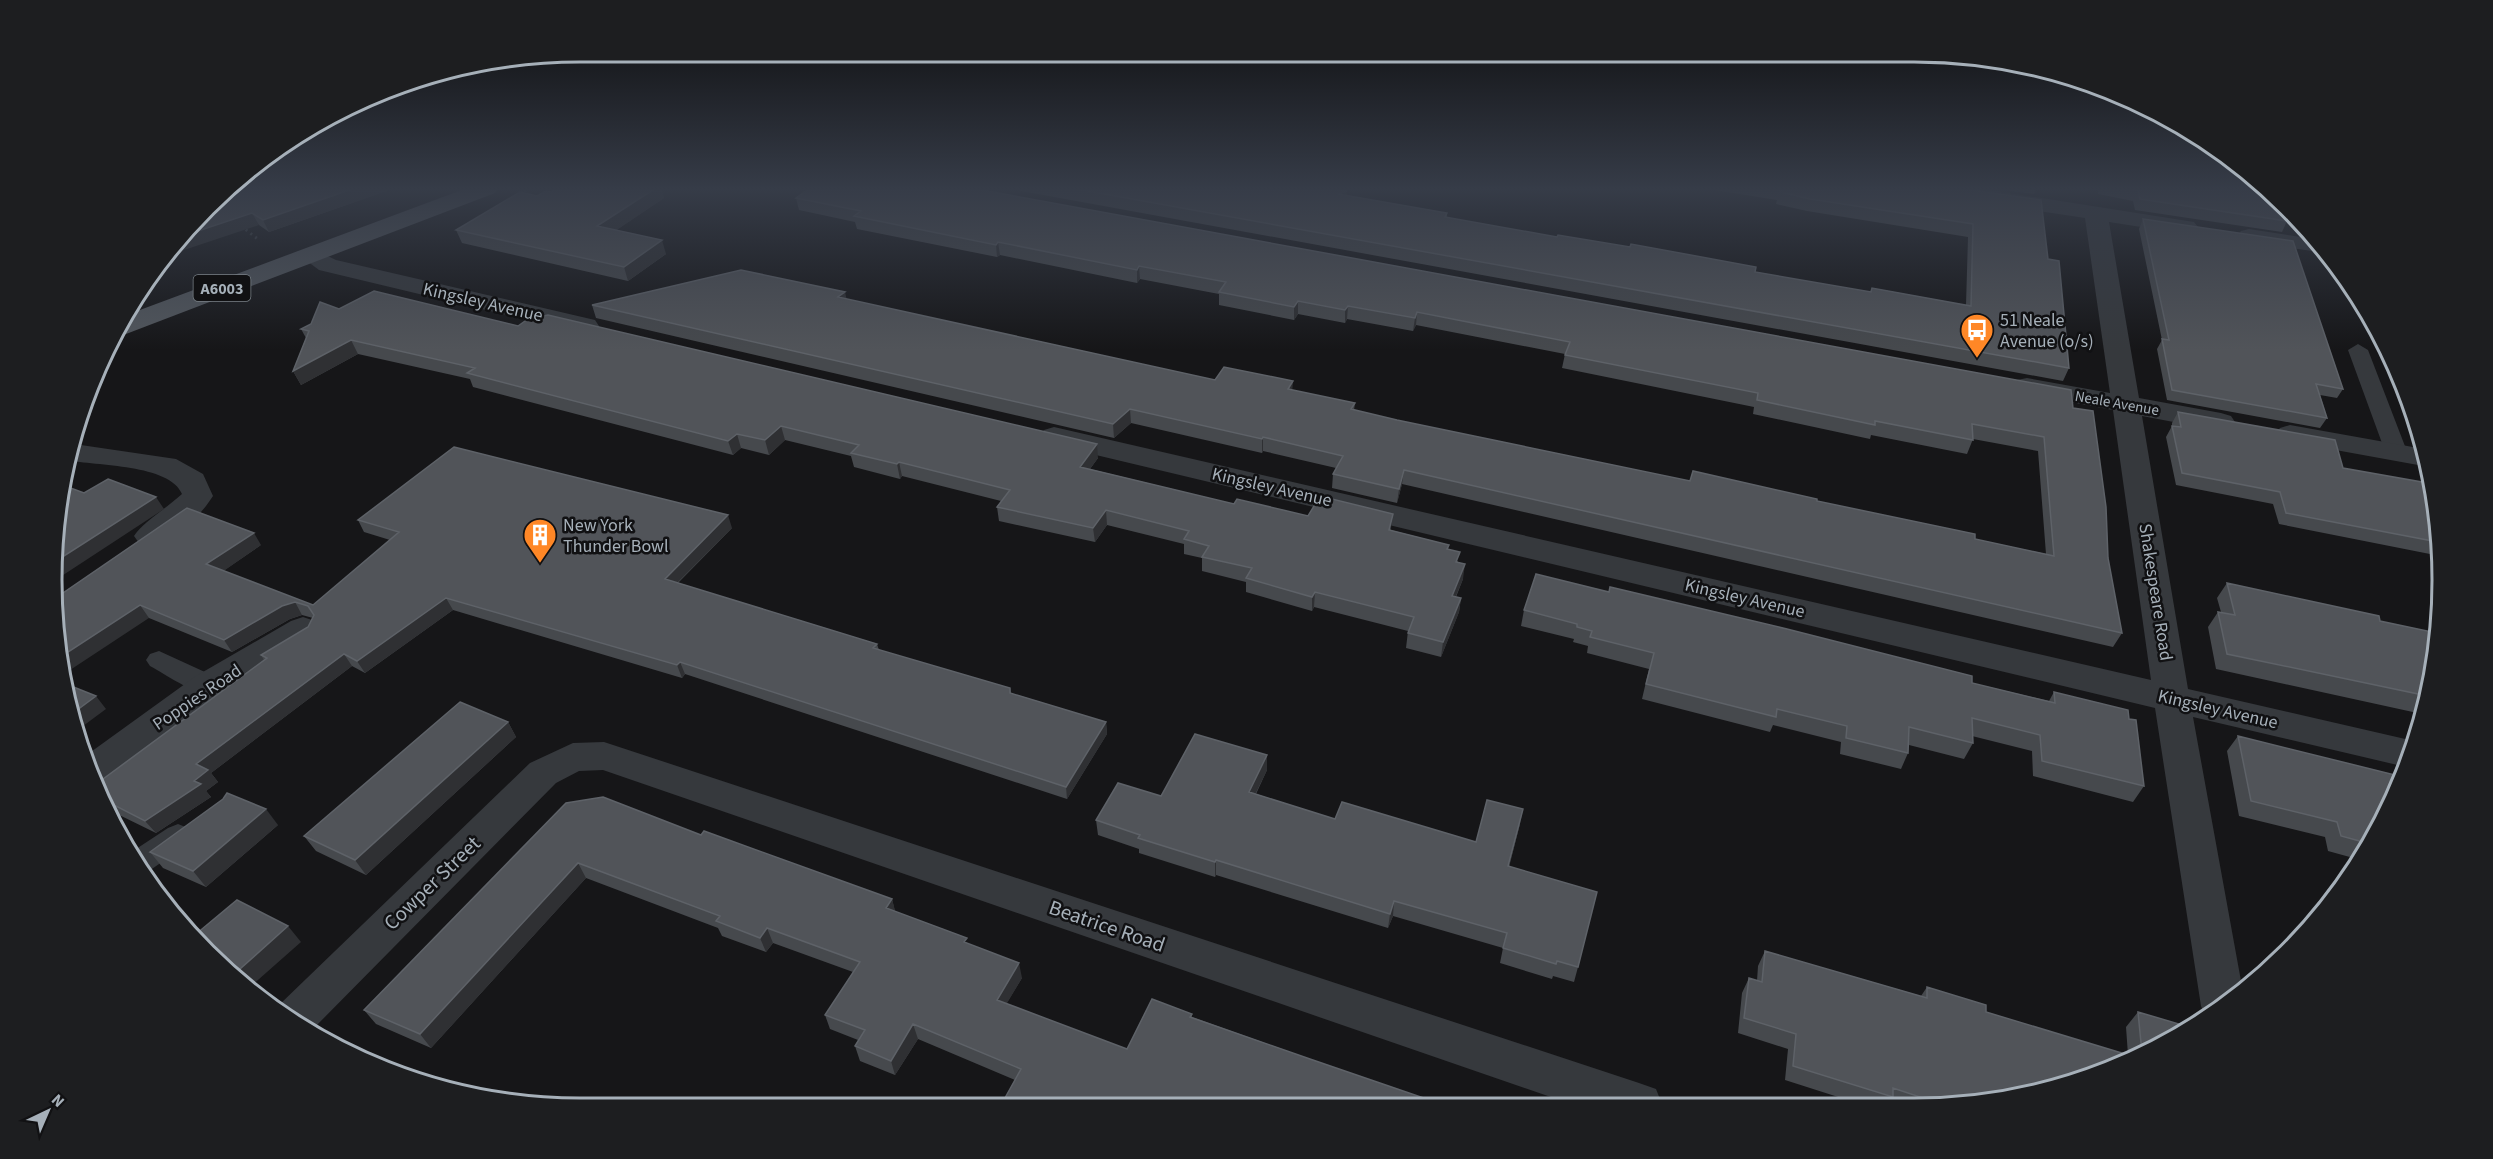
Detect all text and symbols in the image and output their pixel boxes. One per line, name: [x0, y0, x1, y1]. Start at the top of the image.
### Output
road number: A6003: [194, 275, 250, 301]
street label: Kingsley Avenue: [420, 277, 545, 328]
place label: 51 Neale Avenue (o/s): [2000, 308, 2094, 354]
bus stop icon: 51 Neale Avenue (o/s): [1959, 312, 1995, 359]
street label: Neale Avenue: [2073, 386, 2161, 421]
street label: Kingsley Avenue: [1209, 462, 1334, 513]
place label: New York Thunder Bowl: [563, 513, 669, 559]
building icon: New York Thunder Bowl: [522, 517, 558, 564]
street label: Shakespeare Road: [2132, 522, 2179, 662]
street label: Kingsley Avenue: [1682, 573, 1807, 624]
street label: Poppies Road: [148, 658, 247, 736]
street label: Kingsley Avenue: [2155, 684, 2280, 735]
street label: Cowper Street: [377, 829, 487, 937]
street label: Beatrice Road: [1045, 892, 1169, 960]
north arrow: [18, 1081, 78, 1141]
text: N: [46, 1089, 69, 1113]

